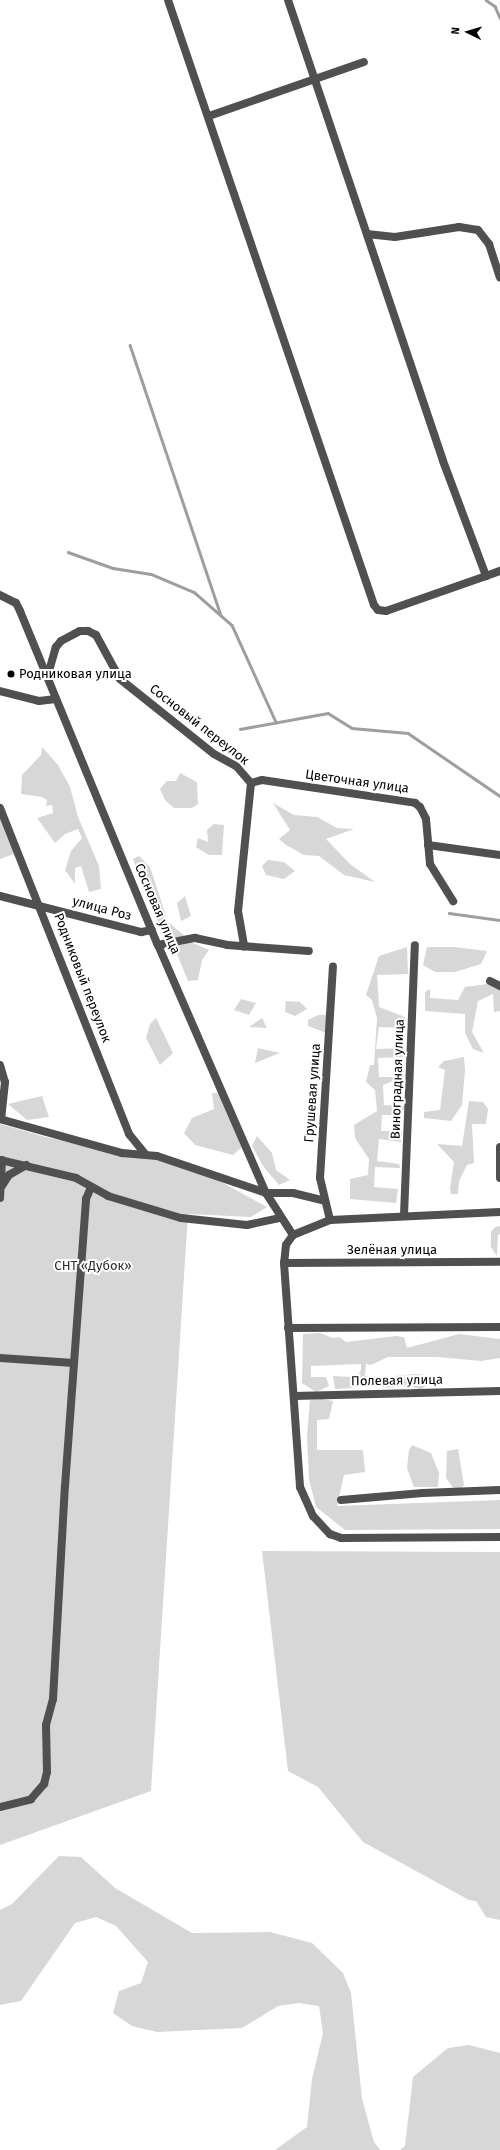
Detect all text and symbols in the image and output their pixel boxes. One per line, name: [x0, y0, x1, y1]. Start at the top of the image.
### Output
north arrow: [448, 12, 488, 52]
text: N: [449, 27, 462, 35]
place label: Родниковая улица: [19, 666, 132, 682]
marker: Родниковая улица: [6, 669, 16, 679]
street label: Сосновый переулок: [146, 681, 252, 769]
street label: Цветочная улица: [304, 767, 410, 797]
street label: Сосновая улица: [131, 861, 183, 957]
street label: улица Роз: [71, 894, 133, 924]
street label: Родниковый переулок: [50, 911, 114, 1045]
street label: Виноградная улица: [388, 1019, 408, 1139]
street label: Грушевая улица: [302, 1043, 324, 1143]
street label: Зелёная улица: [347, 1242, 437, 1258]
park label: СНТ «Дубок»: [54, 1258, 132, 1274]
street label: Полевая улица: [351, 1372, 443, 1390]

